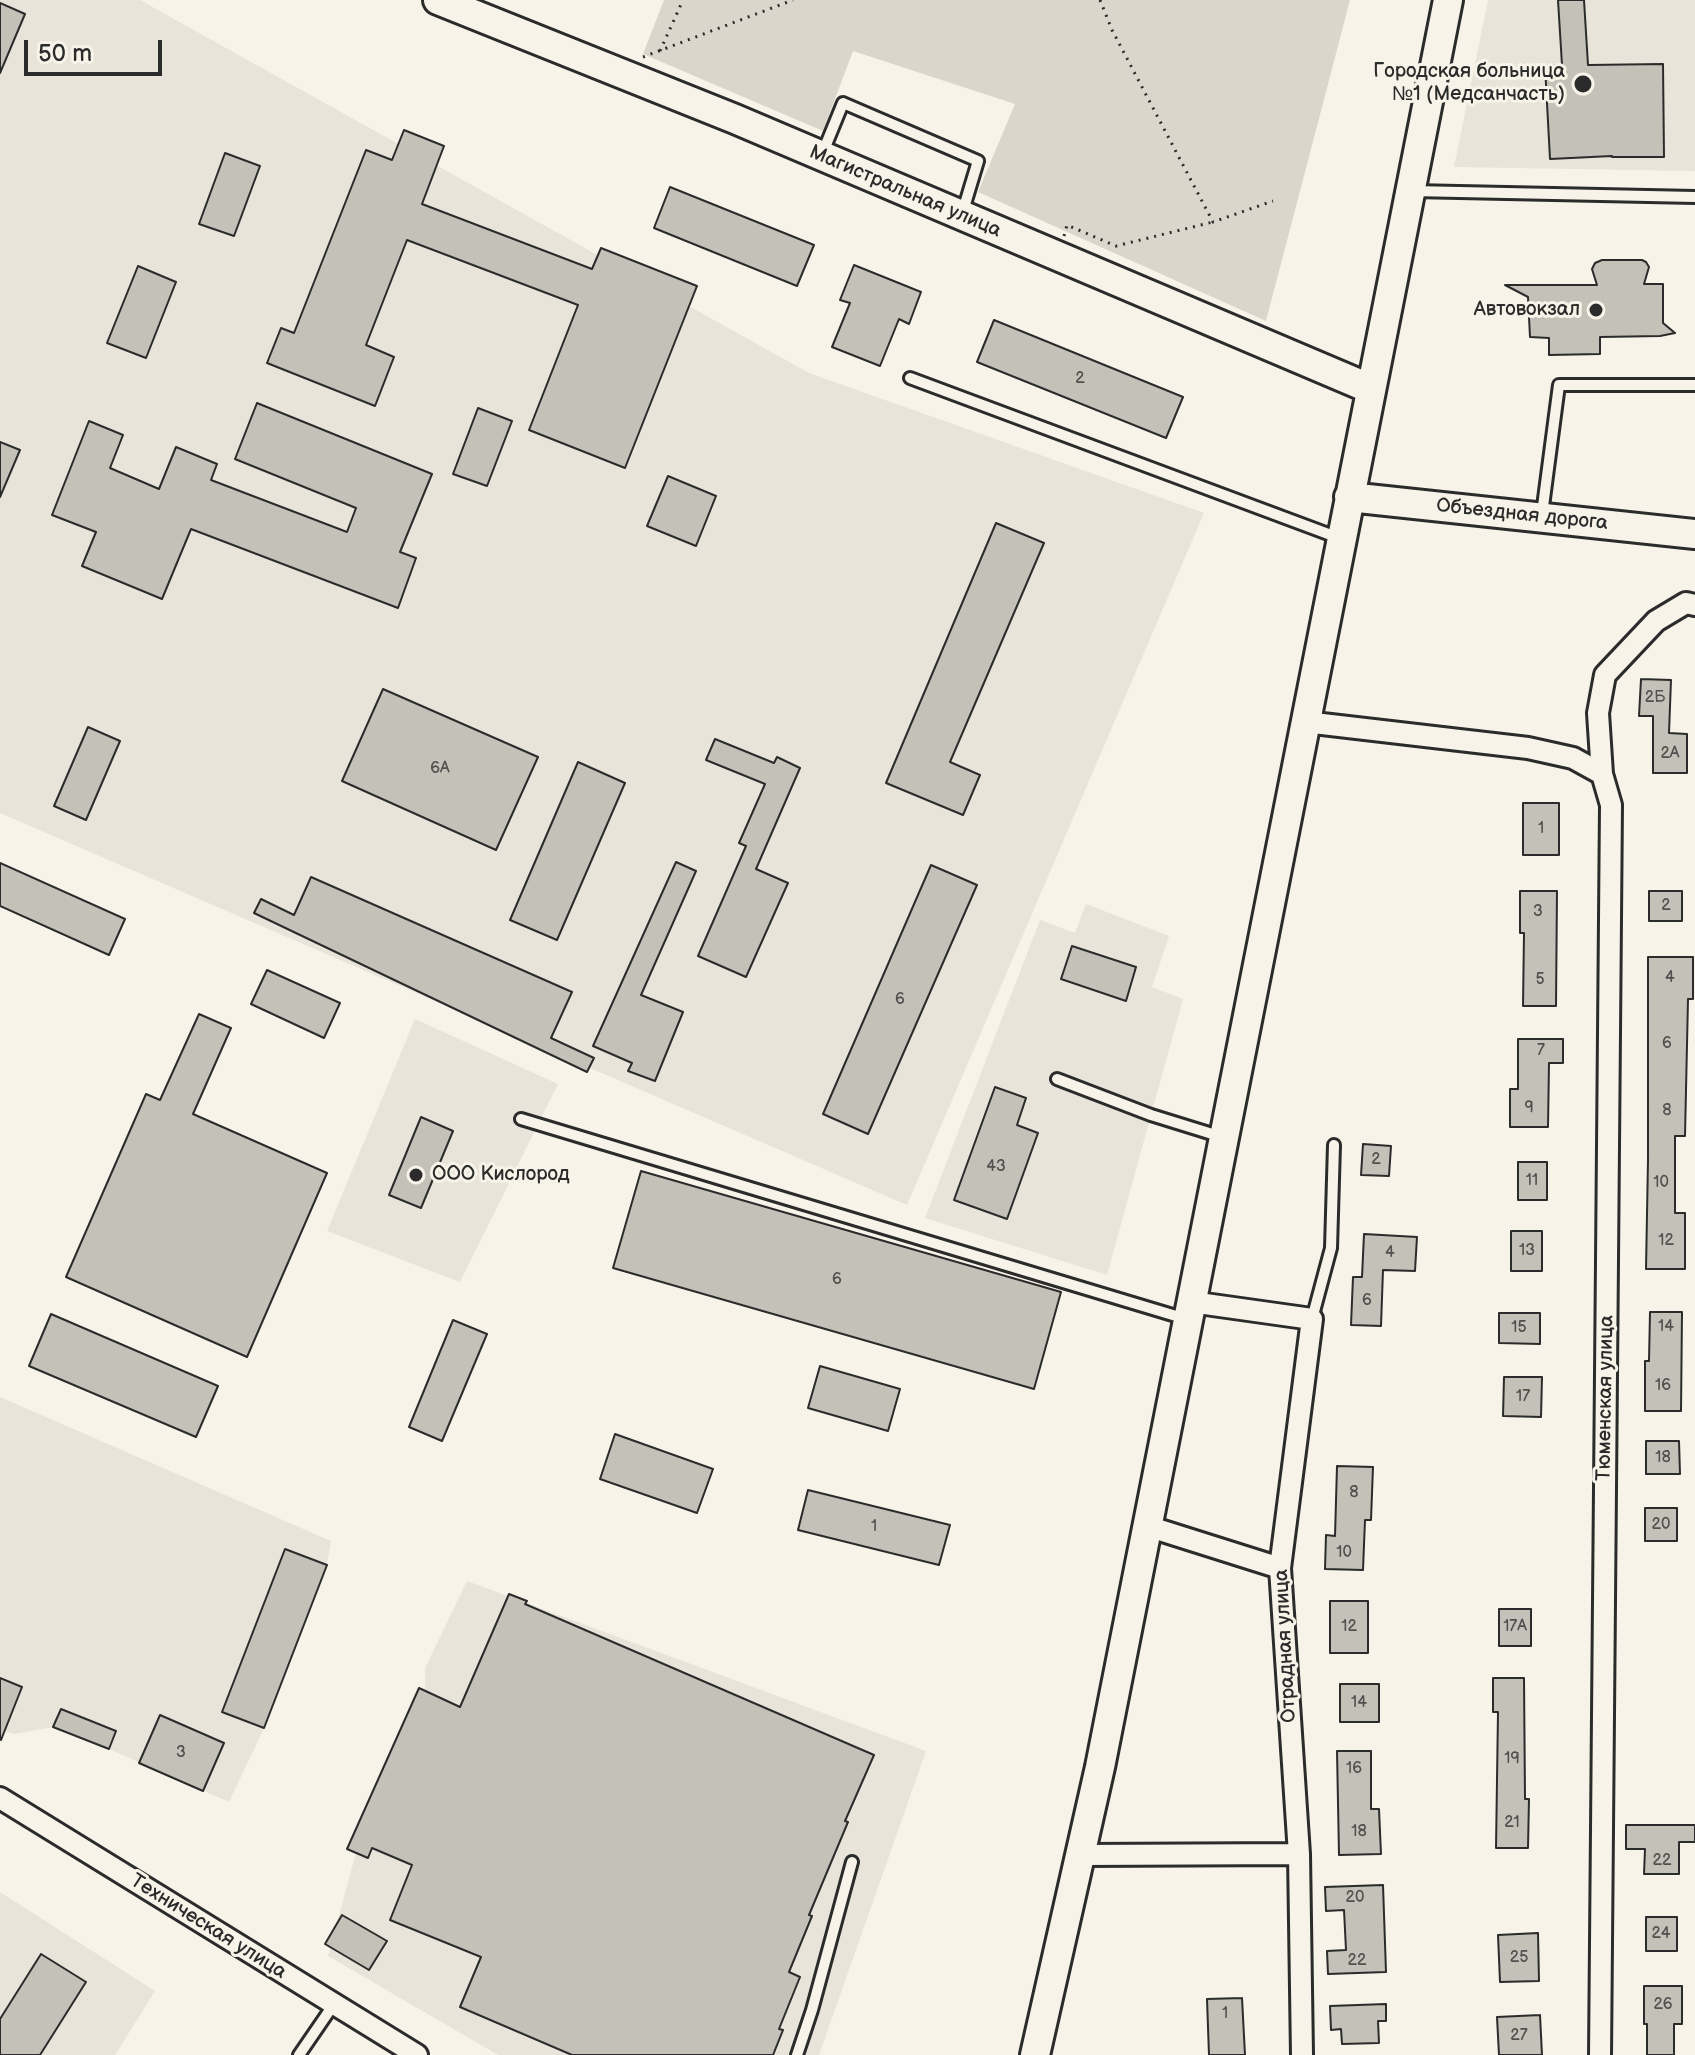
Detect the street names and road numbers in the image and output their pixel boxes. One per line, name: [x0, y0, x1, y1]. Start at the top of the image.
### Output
street label: Магистральная улица: [806, 141, 1004, 243]
street label: Объездная дорога: [1435, 494, 1609, 536]
street label: Тюменская улица: [1593, 1315, 1619, 1481]
street label: Отрадная улица: [1270, 1569, 1302, 1723]
street label: Техническая улица: [126, 1869, 290, 1985]

